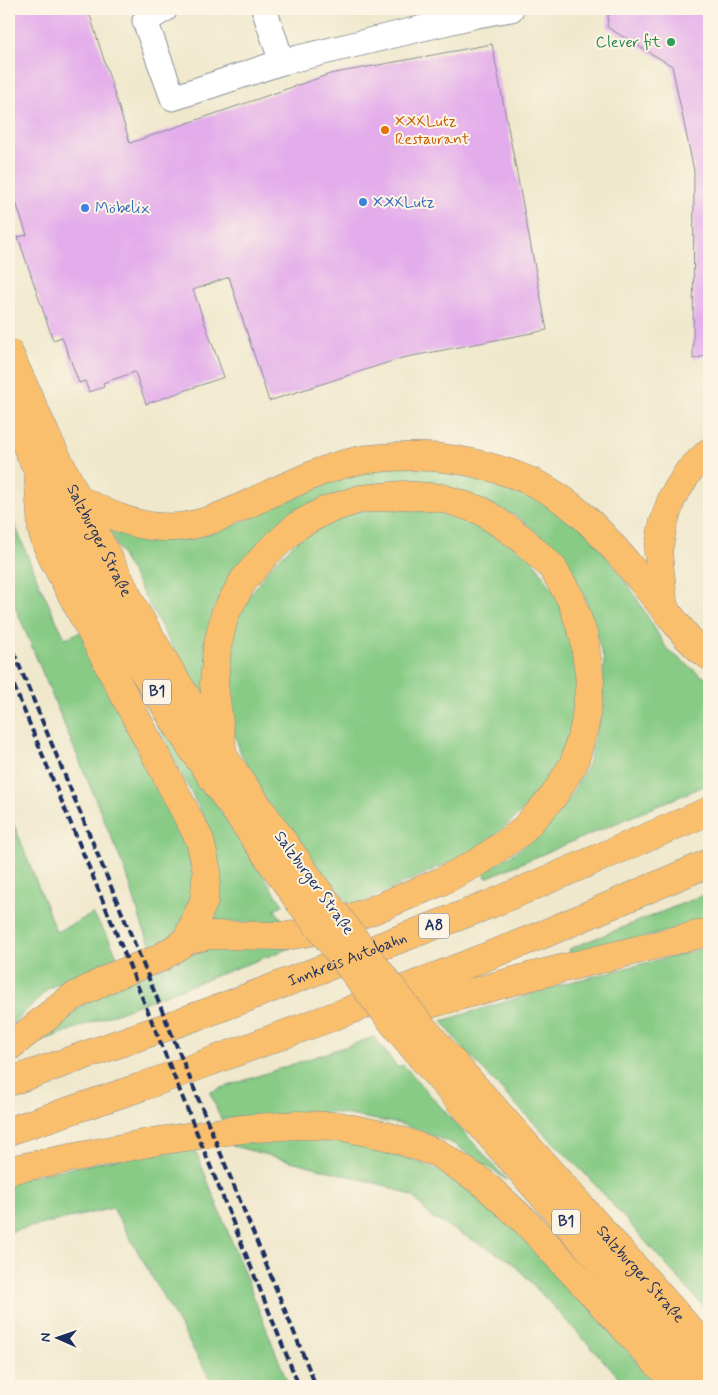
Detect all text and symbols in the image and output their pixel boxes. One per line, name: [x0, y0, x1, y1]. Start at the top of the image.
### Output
place label: Clever fit: [596, 32, 662, 53]
marker: Clever fit: [665, 36, 677, 48]
place label: XXXLutz Restaurant: [395, 111, 470, 150]
marker: XXXLutz Restaurant: [379, 124, 391, 136]
place label: XXXLutz: [373, 192, 435, 213]
marker: XXXLutz: [357, 196, 369, 208]
place label: Möbelix: [95, 198, 150, 219]
marker: Möbelix: [79, 202, 91, 214]
street label: Salzburger Straße: [62, 480, 137, 600]
road number: B1: [143, 680, 171, 704]
street label: Salzburger Straße: [268, 827, 359, 940]
road number: A8: [419, 914, 449, 938]
street label: Innkreis Autobahn: [285, 927, 410, 991]
road number: B1: [552, 1210, 580, 1234]
street label: Salzburger Straße: [592, 1221, 690, 1327]
north arrow: [32, 1312, 82, 1362]
text: N: [37, 1333, 55, 1343]

